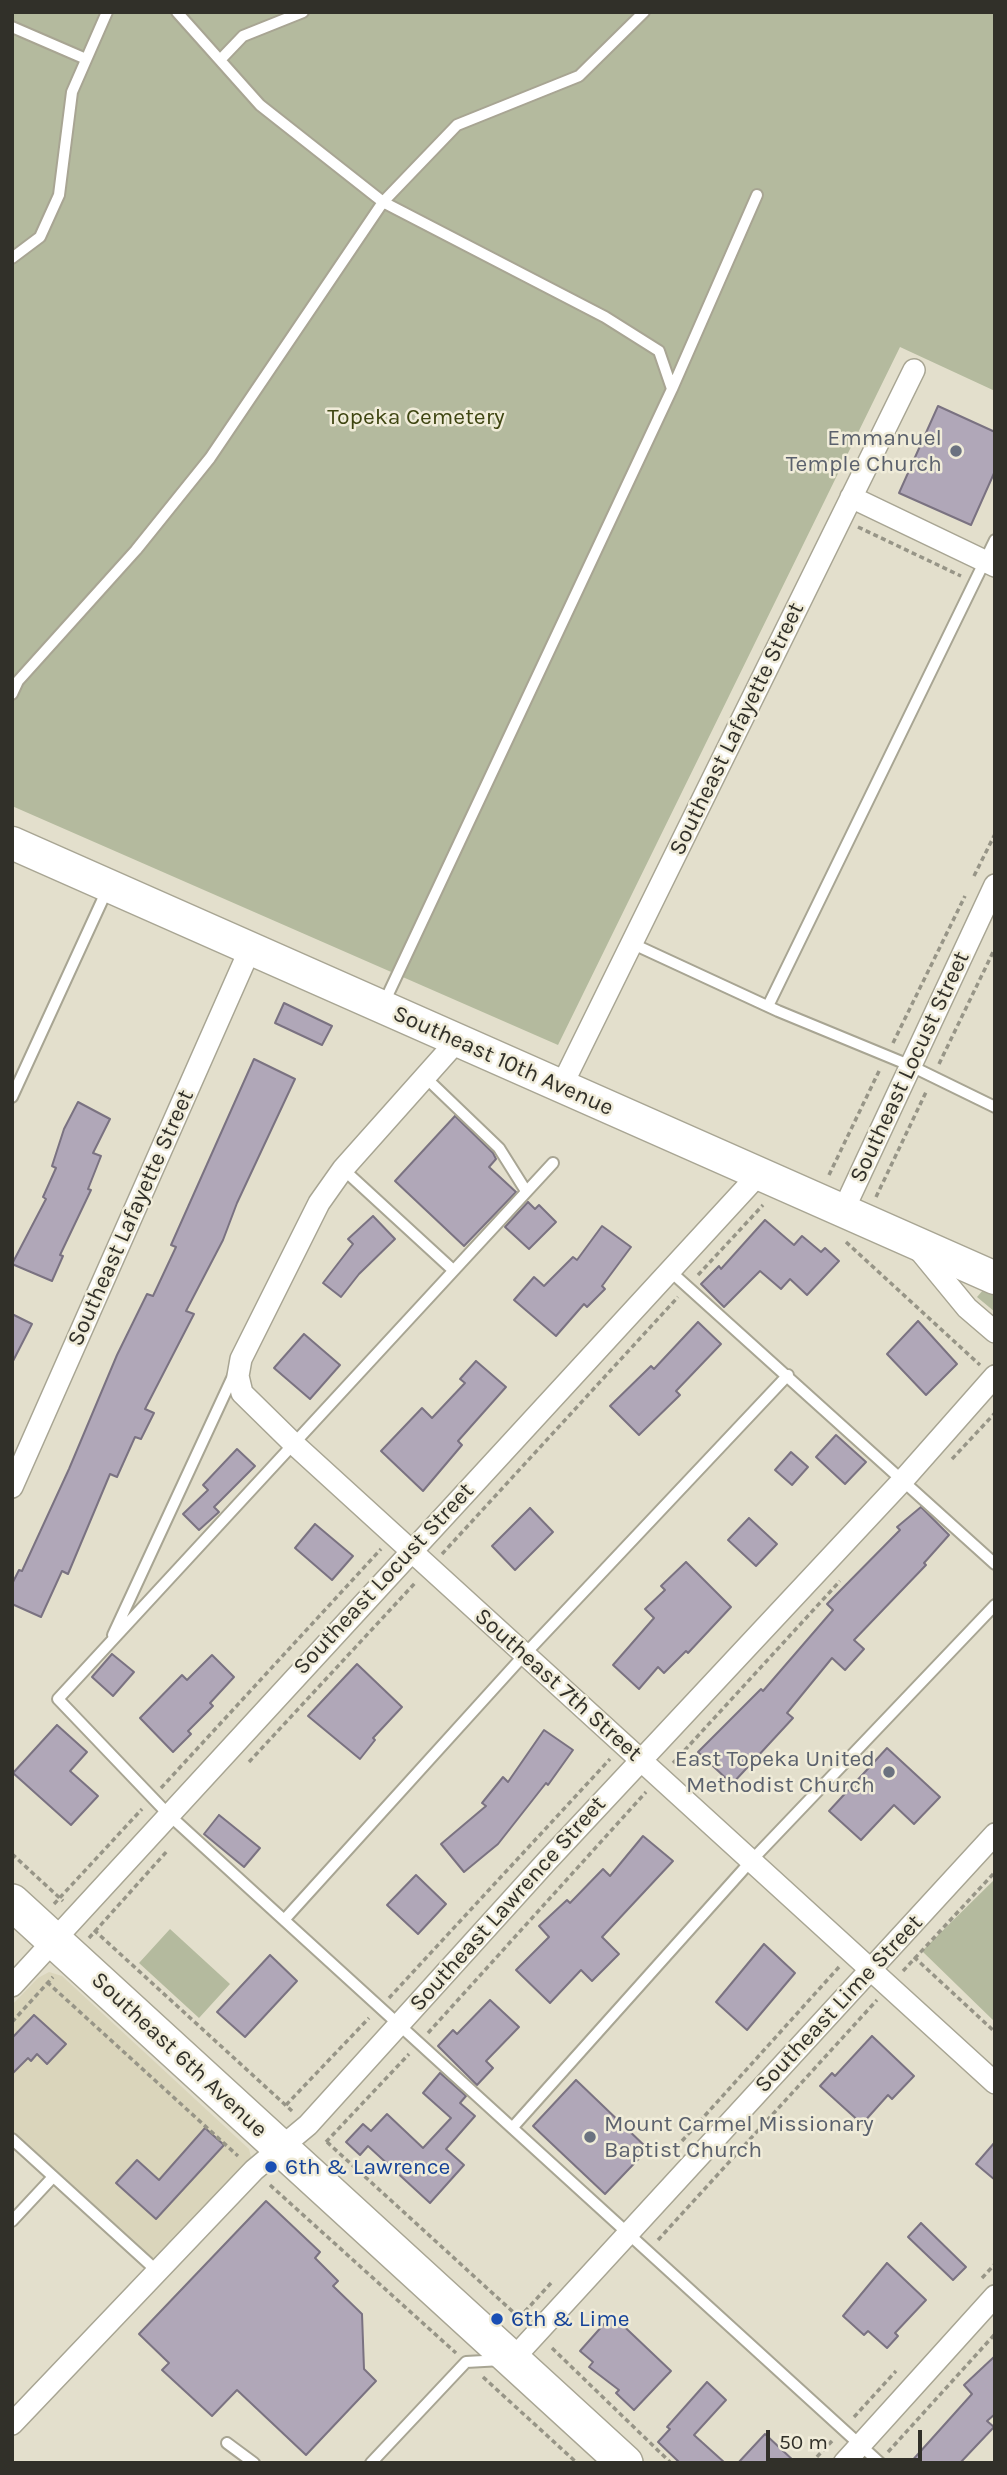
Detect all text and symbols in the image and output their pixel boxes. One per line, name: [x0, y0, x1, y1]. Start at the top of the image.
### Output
park label: Topeka Cemetery: [327, 403, 505, 431]
place label: Emmanuel Temple Church: [786, 424, 942, 478]
marker: Emmanuel Temple Church: [948, 443, 964, 459]
street label: Southeast Lafayette Street: [664, 598, 810, 860]
street label: Southeast Locust Street: [844, 947, 976, 1187]
street label: Southeast 10th Avenue: [388, 1000, 618, 1122]
street label: Southeast Lafayette Street: [62, 1086, 200, 1350]
street label: Southeast Locust Street: [288, 1477, 480, 1681]
street label: Southeast 7th Street: [469, 1603, 647, 1767]
place label: East Topeka United Methodist Church: [675, 1745, 875, 1799]
marker: East Topeka United Methodist Church: [881, 1764, 897, 1780]
street label: Southeast Lawrence Street: [404, 1791, 612, 2017]
street label: Southeast Lime Street: [749, 1909, 929, 2099]
street label: Southeast 6th Avenue: [85, 1966, 273, 2144]
place label: Mount Carmel Missionary Baptist Church: [604, 2110, 874, 2164]
marker: Mount Carmel Missionary Baptist Church: [582, 2129, 598, 2145]
place label: 6th & Lawrence: [285, 2153, 450, 2181]
marker: 6th & Lawrence: [263, 2159, 279, 2175]
place label: 6th & Lime: [511, 2305, 630, 2333]
marker: 6th & Lime: [489, 2311, 505, 2327]
scale bar: [769, 2416, 925, 2460]
text: 50 m: [779, 2430, 828, 2454]

